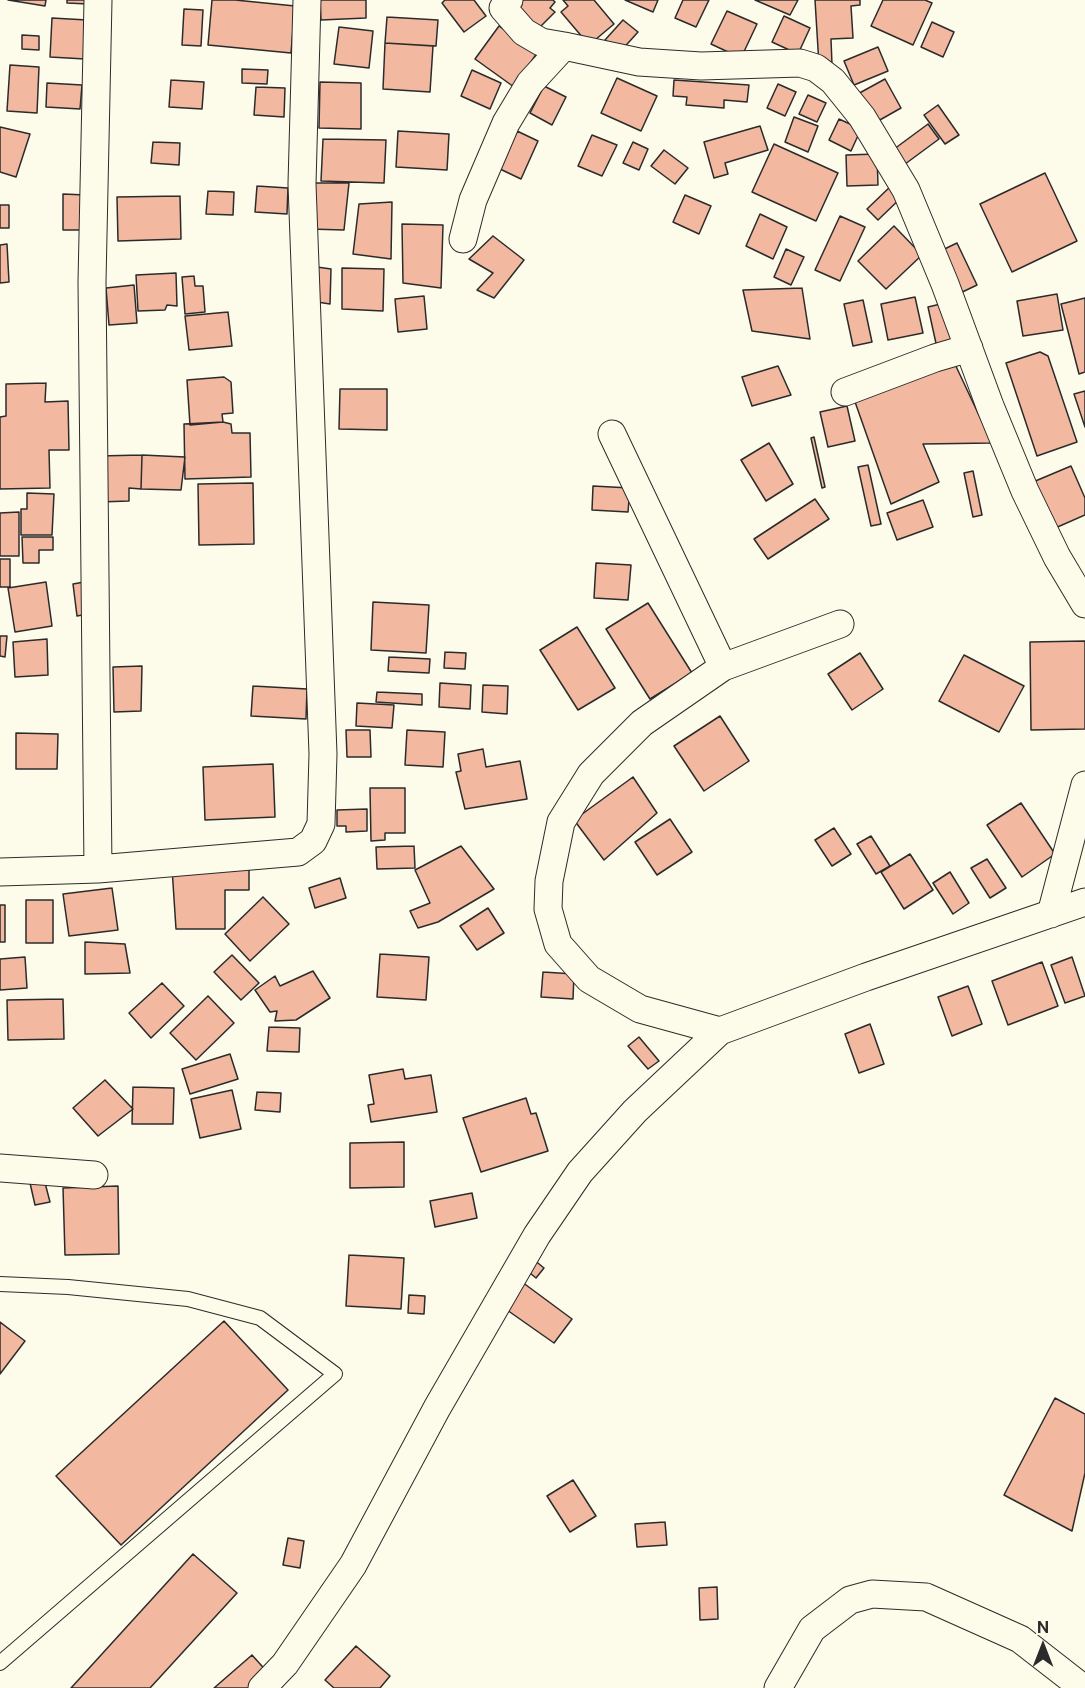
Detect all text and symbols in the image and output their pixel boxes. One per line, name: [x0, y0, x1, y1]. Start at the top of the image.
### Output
north arrow: [1013, 1616, 1073, 1676]
text: N: [1037, 1618, 1049, 1637]

